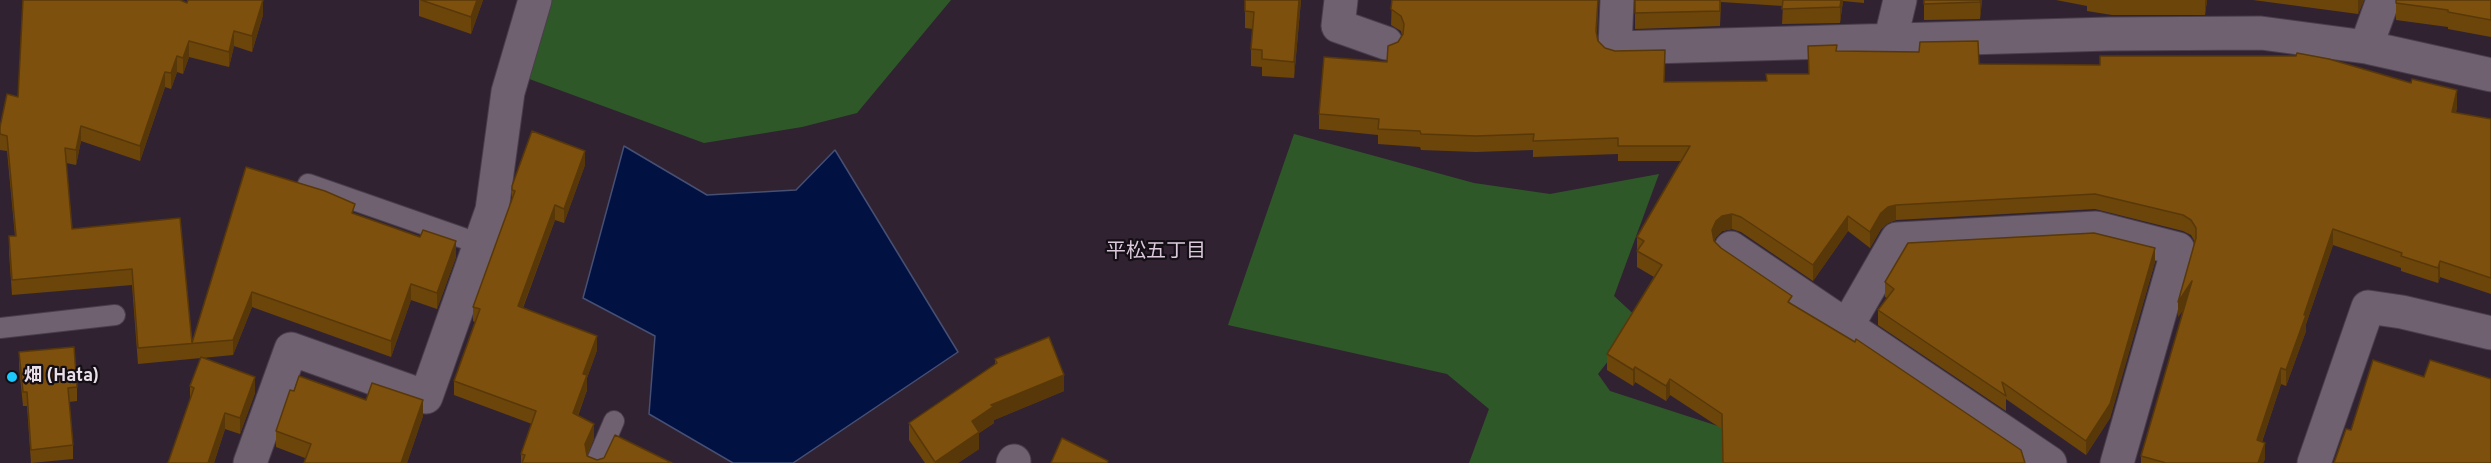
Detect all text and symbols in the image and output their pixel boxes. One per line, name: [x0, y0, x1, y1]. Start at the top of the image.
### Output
district label: 平松五丁目: [1106, 241, 1206, 265]
place label: 畑 (Hata): [24, 366, 99, 388]
marker: 畑 (Hata): [5, 370, 19, 384]

